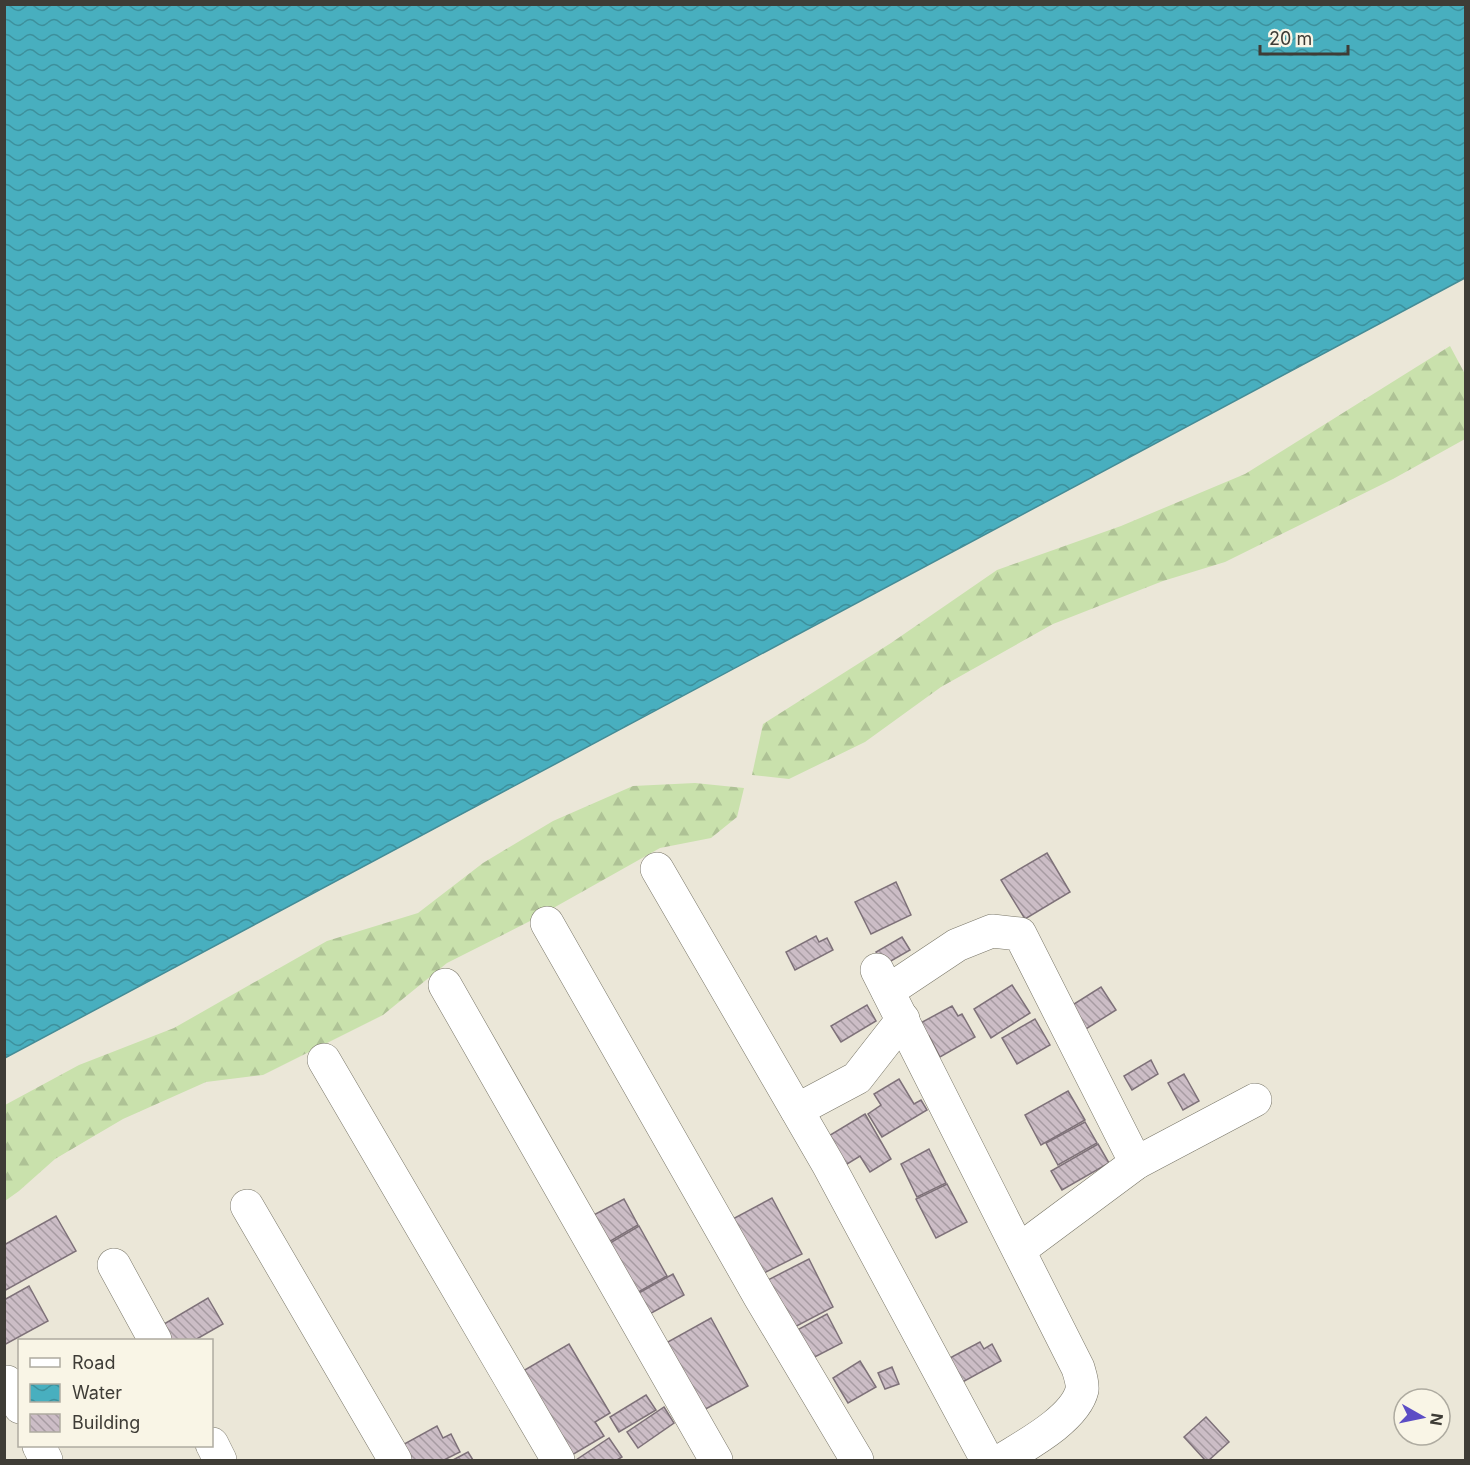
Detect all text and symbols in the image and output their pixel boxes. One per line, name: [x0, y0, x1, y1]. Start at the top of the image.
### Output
scale bar: [1260, 18, 1348, 56]
text: 20 m: [1269, 28, 1312, 49]
legend: [18, 1339, 213, 1447]
text: Road: [72, 1352, 115, 1373]
text: Water: [72, 1382, 122, 1403]
north arrow: [1392, 1387, 1452, 1447]
text: Building: [72, 1412, 140, 1433]
text: N: [1426, 1412, 1448, 1427]

